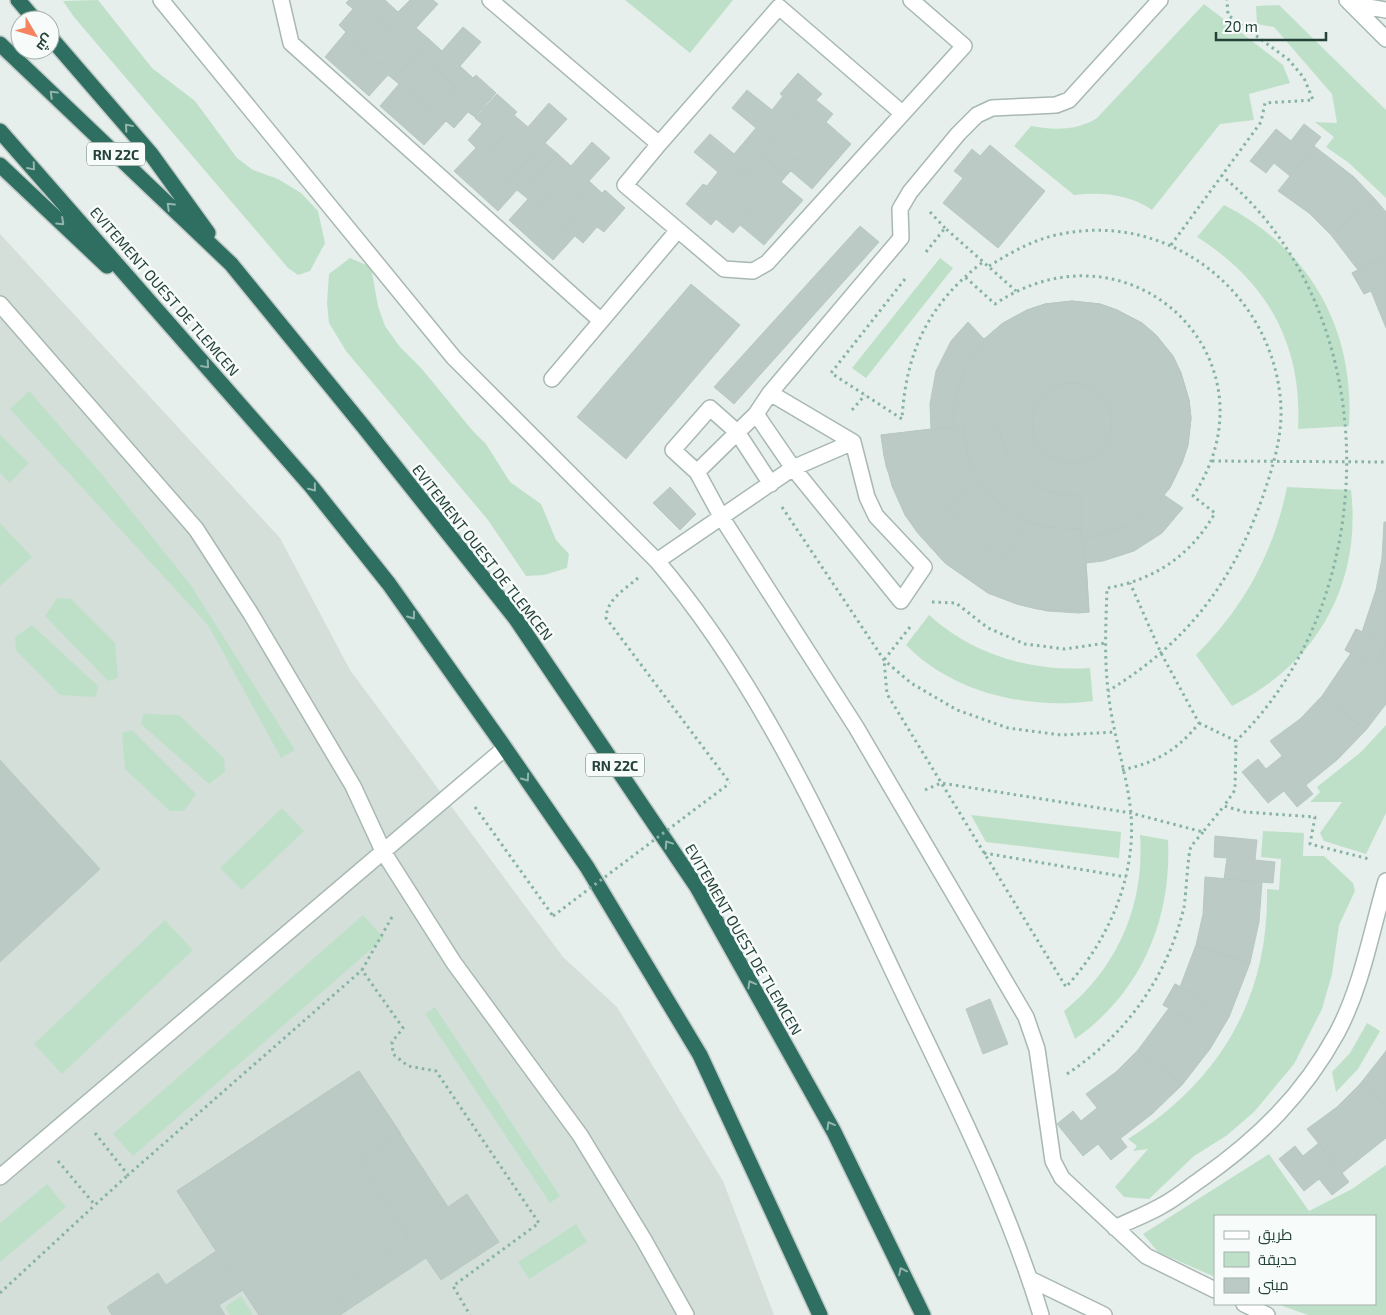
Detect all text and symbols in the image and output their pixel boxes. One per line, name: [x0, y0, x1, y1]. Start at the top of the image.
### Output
north arrow: [10, 10, 60, 60]
scale bar: [1216, 10, 1326, 42]
text: 20 m: [1224, 17, 1258, 35]
text: ش: [33, 30, 58, 56]
one-way arrow: [49, 91, 58, 100]
one-way arrow: [125, 124, 134, 133]
road number: RN 22C: [87, 142, 145, 166]
one-way arrow: [26, 162, 35, 171]
street label: EVITEMENT OUEST DE TLEMCEN: [87, 203, 243, 379]
one-way arrow: [167, 203, 176, 212]
one-way arrow: [55, 216, 64, 225]
one-way arrow: [200, 359, 209, 368]
street label: EVITEMENT OUEST DE TLEMCEN: [409, 461, 557, 643]
one-way arrow: [307, 482, 315, 491]
one-way arrow: [406, 610, 415, 620]
road number: RN 22C: [586, 754, 644, 776]
one-way arrow: [520, 772, 529, 782]
one-way arrow: [665, 840, 674, 850]
street label: EVITEMENT OUEST DE TLEMCEN: [682, 840, 806, 1038]
one-way arrow: [747, 980, 757, 989]
one-way arrow: [826, 1122, 836, 1131]
legend: [1214, 1215, 1376, 1305]
text: طريق: [1258, 1225, 1292, 1245]
text: حديقة: [1258, 1250, 1297, 1268]
one-way arrow: [898, 1267, 908, 1276]
text: مبنى: [1258, 1275, 1289, 1295]

